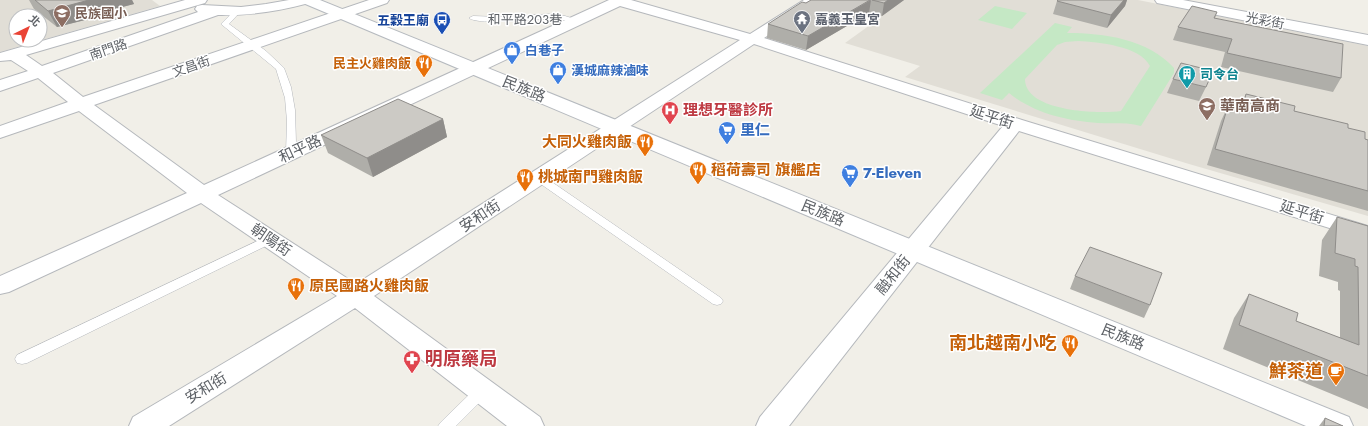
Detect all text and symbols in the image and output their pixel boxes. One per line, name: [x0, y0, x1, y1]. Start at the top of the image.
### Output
school or university icon: 民族國小: [52, 3, 72, 28]
place label: 民族國小: [75, 4, 128, 23]
street label: 光彩街: [1244, 7, 1286, 34]
north arrow: [8, 8, 48, 48]
temple icon: 嘉義玉皇宮: [792, 9, 812, 34]
bus stop icon: 五穀王廟: [432, 10, 452, 35]
street label: 和平路203巷: [488, 10, 562, 29]
place label: 嘉義玉皇宮: [815, 10, 880, 29]
text: 北: [25, 11, 44, 30]
place label: 五穀王廟: [377, 11, 429, 30]
street label: 南門路: [87, 34, 130, 65]
shop icon: 白巷子: [502, 40, 522, 65]
place label: 白巷子: [525, 41, 564, 60]
street label: 文昌街: [170, 51, 213, 82]
restaurant icon: 民主火雞肉飯: [414, 53, 434, 78]
place label: 民主火雞肉飯: [333, 54, 411, 73]
shop icon: 漢城麻辣滷味: [548, 60, 568, 85]
place label: 漢城麻辣滷味: [571, 61, 649, 80]
building icon: 司令台: [1177, 64, 1197, 89]
place label: 司令台: [1200, 65, 1239, 84]
street label: 民族路: [499, 70, 549, 108]
place label: 華南高商: [1220, 95, 1280, 117]
school or university icon: 華南高商: [1197, 96, 1217, 121]
place label: 理想牙醫診所: [683, 99, 773, 121]
hospital icon: 理想牙醫診所: [660, 100, 680, 125]
street label: 延平街: [967, 100, 1017, 134]
place label: 里仁: [740, 119, 770, 141]
supermarket icon: 里仁: [717, 120, 737, 145]
street label: 和平路: [275, 130, 325, 168]
place label: 大同火雞肉飯: [542, 131, 632, 153]
restaurant icon: 大同火雞肉飯: [635, 132, 655, 157]
place label: 稻荷壽司 旗艦店: [711, 159, 821, 181]
restaurant icon: 稻荷壽司 旗艦店: [688, 160, 708, 185]
place label: 7-Eleven: [863, 162, 922, 184]
supermarket icon: 7-Eleven: [840, 163, 860, 188]
place label: 桃城南門雞肉飯: [538, 166, 643, 188]
restaurant icon: 桃城南門雞肉飯: [515, 167, 535, 192]
street label: 民族路: [798, 194, 848, 232]
street label: 安和街: [455, 195, 505, 237]
street label: 延平街: [1277, 195, 1327, 229]
street label: 朝陽街: [246, 218, 296, 262]
street label: 融和街: [870, 251, 916, 299]
place label: 原民國路火雞肉飯: [309, 275, 429, 297]
restaurant icon: 原民國路火雞肉飯: [286, 276, 306, 301]
street label: 民族路: [1098, 318, 1148, 356]
place label: 南北越南小吃: [949, 330, 1057, 356]
restaurant icon: 南北越南小吃: [1060, 333, 1080, 358]
place label: 明原藥局: [425, 346, 497, 372]
pharmacy icon: 明原藥局: [402, 349, 422, 374]
place label: 鮮茶道: [1269, 358, 1323, 384]
cafe icon: 鮮茶道: [1326, 361, 1346, 386]
street label: 安和街: [181, 367, 231, 409]

